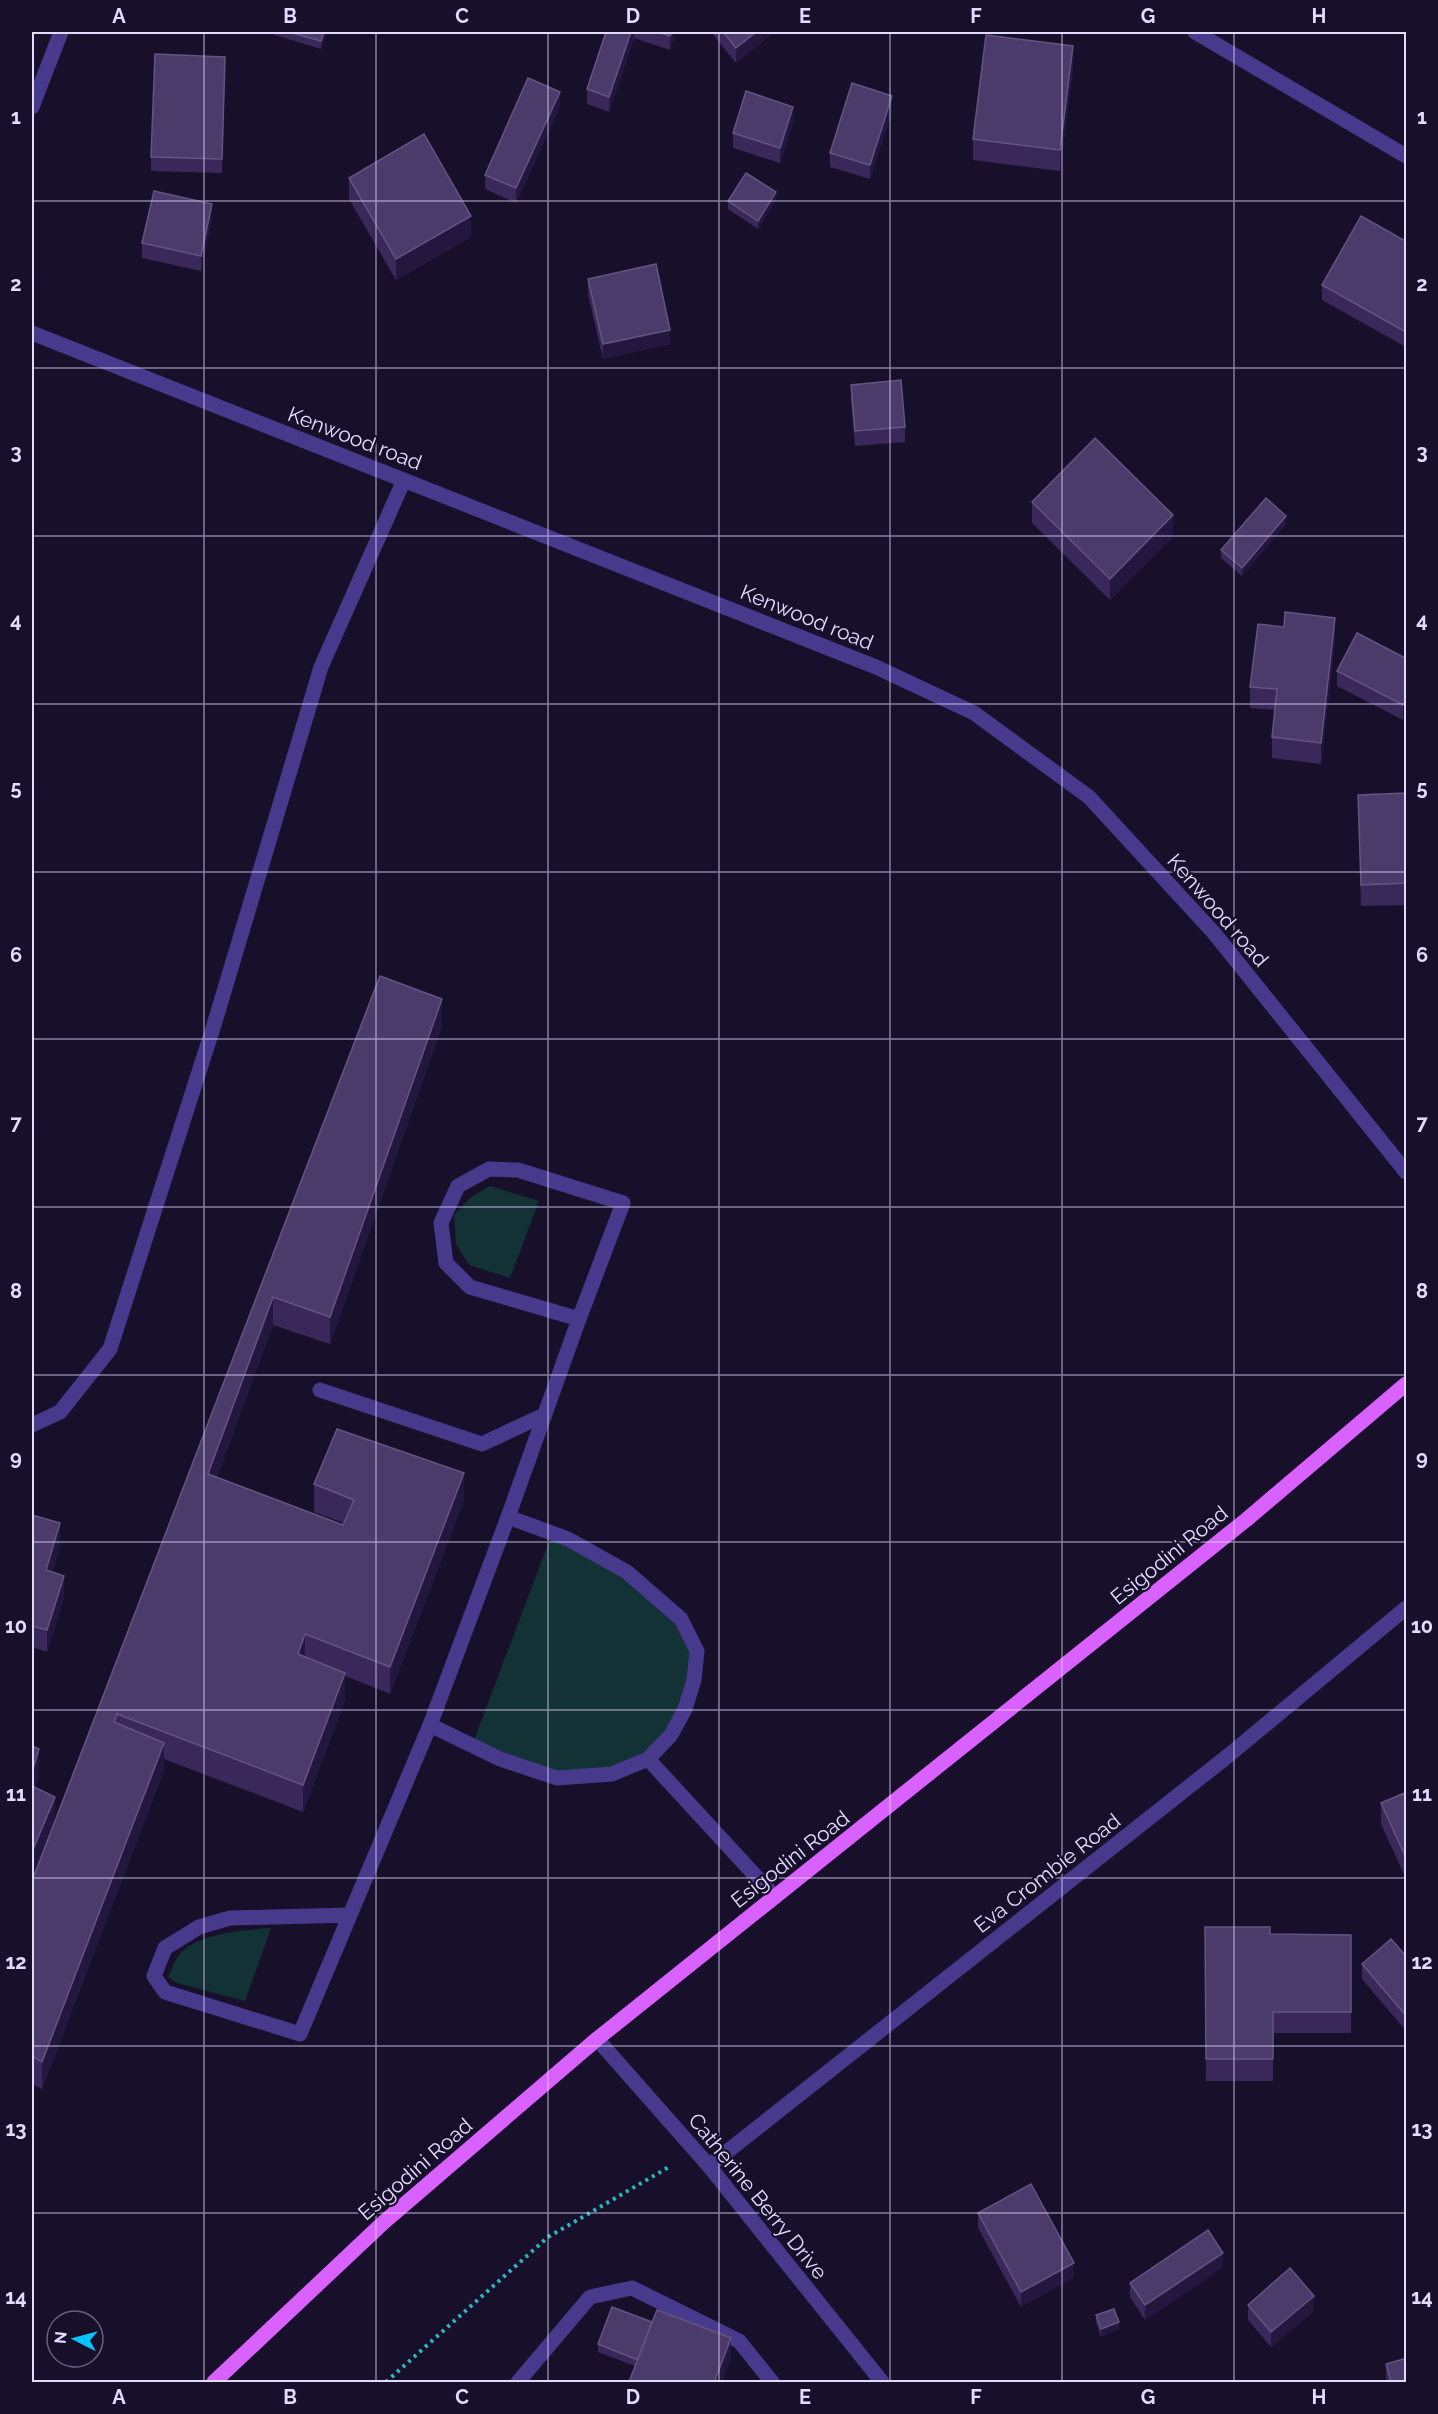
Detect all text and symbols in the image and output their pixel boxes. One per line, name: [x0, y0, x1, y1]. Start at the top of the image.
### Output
text: A: [112, 4, 126, 28]
text: B: [283, 4, 297, 28]
text: C: [455, 4, 469, 28]
text: D: [626, 4, 640, 28]
text: E: [799, 4, 811, 28]
text: F: [970, 4, 982, 28]
text: G: [1141, 4, 1155, 28]
text: H: [1312, 4, 1326, 28]
text: 1: [11, 105, 21, 129]
text: 1: [1417, 105, 1427, 129]
text: 2: [10, 272, 22, 296]
text: 2: [1416, 272, 1428, 296]
street label: Kenwood road: [285, 401, 425, 475]
text: 3: [10, 440, 22, 464]
text: 3: [1416, 440, 1428, 464]
street label: Kenwood road: [737, 579, 877, 655]
text: 4: [10, 608, 22, 632]
text: 4: [1416, 608, 1428, 632]
text: 5: [10, 776, 22, 800]
text: 5: [1416, 776, 1428, 800]
street label: Kenwood road: [1162, 848, 1274, 972]
text: 6: [10, 943, 22, 967]
text: 6: [1416, 943, 1428, 967]
text: 7: [10, 1111, 22, 1135]
text: 7: [1416, 1111, 1428, 1135]
text: 8: [10, 1279, 22, 1303]
text: 8: [1416, 1279, 1428, 1303]
text: 9: [10, 1446, 22, 1470]
text: 9: [1416, 1446, 1428, 1470]
street label: Esigodini Road: [1106, 1500, 1232, 1610]
text: 10: [5, 1614, 27, 1638]
text: 10: [1411, 1614, 1433, 1638]
text: 11: [6, 1782, 26, 1806]
text: 11: [1412, 1782, 1432, 1806]
street label: Esigodini Road: [726, 1805, 854, 1913]
street label: Eva Crombie Road: [969, 1808, 1125, 1938]
text: 12: [5, 1950, 27, 1974]
text: 12: [1411, 1950, 1433, 1974]
street label: Catherine Berry Drive: [683, 2108, 833, 2284]
street label: Esigodini Road: [353, 2113, 477, 2225]
text: 13: [5, 2117, 27, 2141]
text: 13: [1411, 2117, 1433, 2141]
text: 14: [5, 2285, 27, 2309]
text: 14: [1411, 2285, 1433, 2309]
north arrow: [45, 2309, 105, 2369]
text: N: [50, 2330, 71, 2345]
text: A: [112, 2385, 126, 2409]
text: B: [283, 2385, 297, 2409]
text: C: [455, 2385, 469, 2409]
text: D: [626, 2385, 640, 2409]
text: E: [799, 2385, 811, 2409]
text: F: [970, 2385, 982, 2409]
text: G: [1141, 2385, 1155, 2409]
text: H: [1312, 2385, 1326, 2409]

